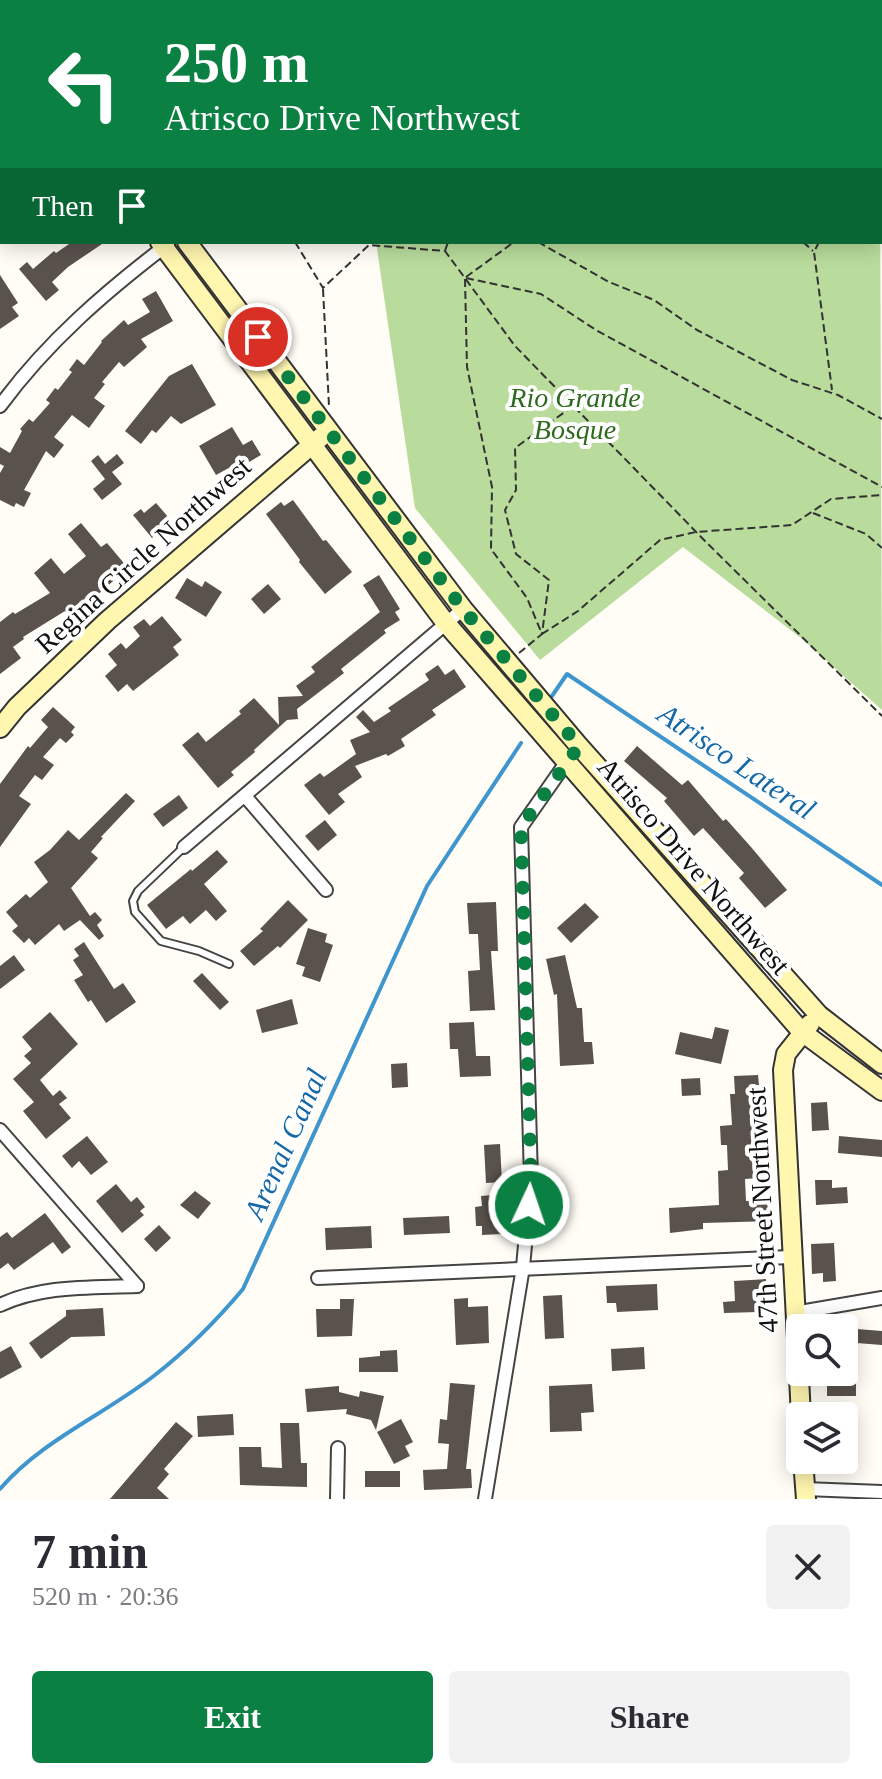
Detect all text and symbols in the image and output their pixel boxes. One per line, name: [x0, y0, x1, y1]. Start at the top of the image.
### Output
icon: left: [32, 32, 136, 136]
text: 250 m: [164, 32, 309, 94]
text: Atrisco Drive Northwest: [164, 98, 520, 138]
icon: arrive: [110, 184, 154, 228]
text: Then: [32, 189, 94, 222]
pin: [224, 303, 292, 371]
icon: arrive: [236, 315, 280, 359]
park label: Rio Grande Bosque: [508, 382, 641, 445]
street label: Regina Circle Northwest: [29, 450, 257, 660]
water label: Atrisco Lateral: [650, 695, 822, 826]
street label: Atrisco Drive Northwest: [591, 751, 797, 981]
water label: Arenal Canal: [236, 1064, 333, 1226]
street label: 47th Street Northwest: [740, 1086, 784, 1334]
position arrow: [487, 1163, 571, 1247]
map controls: [786, 1314, 858, 1474]
button: search: [786, 1314, 858, 1386]
button: layers: [786, 1402, 858, 1474]
text: 7 min: [32, 1525, 148, 1578]
button: close: [766, 1525, 850, 1609]
text: 520 m · 20:36: [32, 1582, 179, 1611]
button: Exit: [32, 1671, 433, 1763]
button: Share: [449, 1671, 850, 1763]

